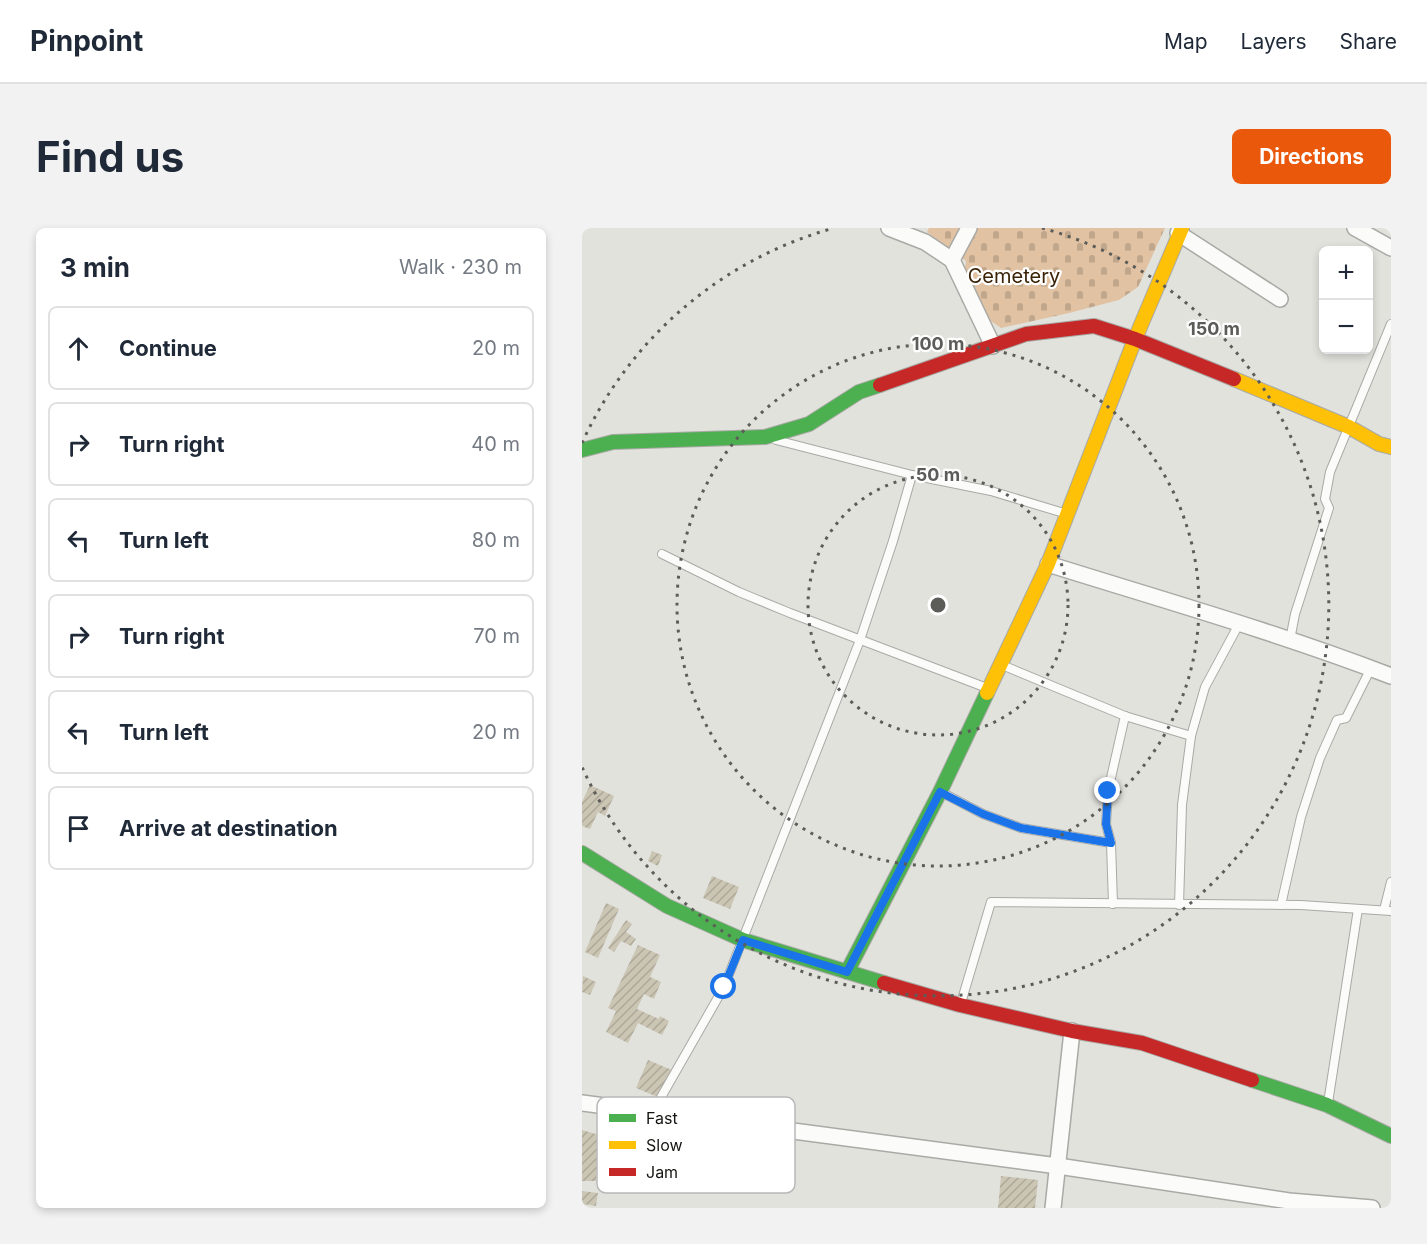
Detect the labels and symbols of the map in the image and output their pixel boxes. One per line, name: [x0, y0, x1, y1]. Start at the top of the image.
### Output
park label: Cemetery: [968, 264, 1060, 288]
text: 150 m: [1188, 318, 1240, 339]
text: 100 m: [912, 333, 964, 354]
text: 50 m: [916, 464, 960, 485]
centre of rings: [928, 595, 948, 615]
route end: [1094, 777, 1120, 803]
route start: [710, 973, 736, 999]
legend: [597, 1097, 795, 1193]
text: Fast: [646, 1108, 678, 1128]
text: Slow: [646, 1135, 683, 1155]
text: Jam: [646, 1162, 678, 1182]

